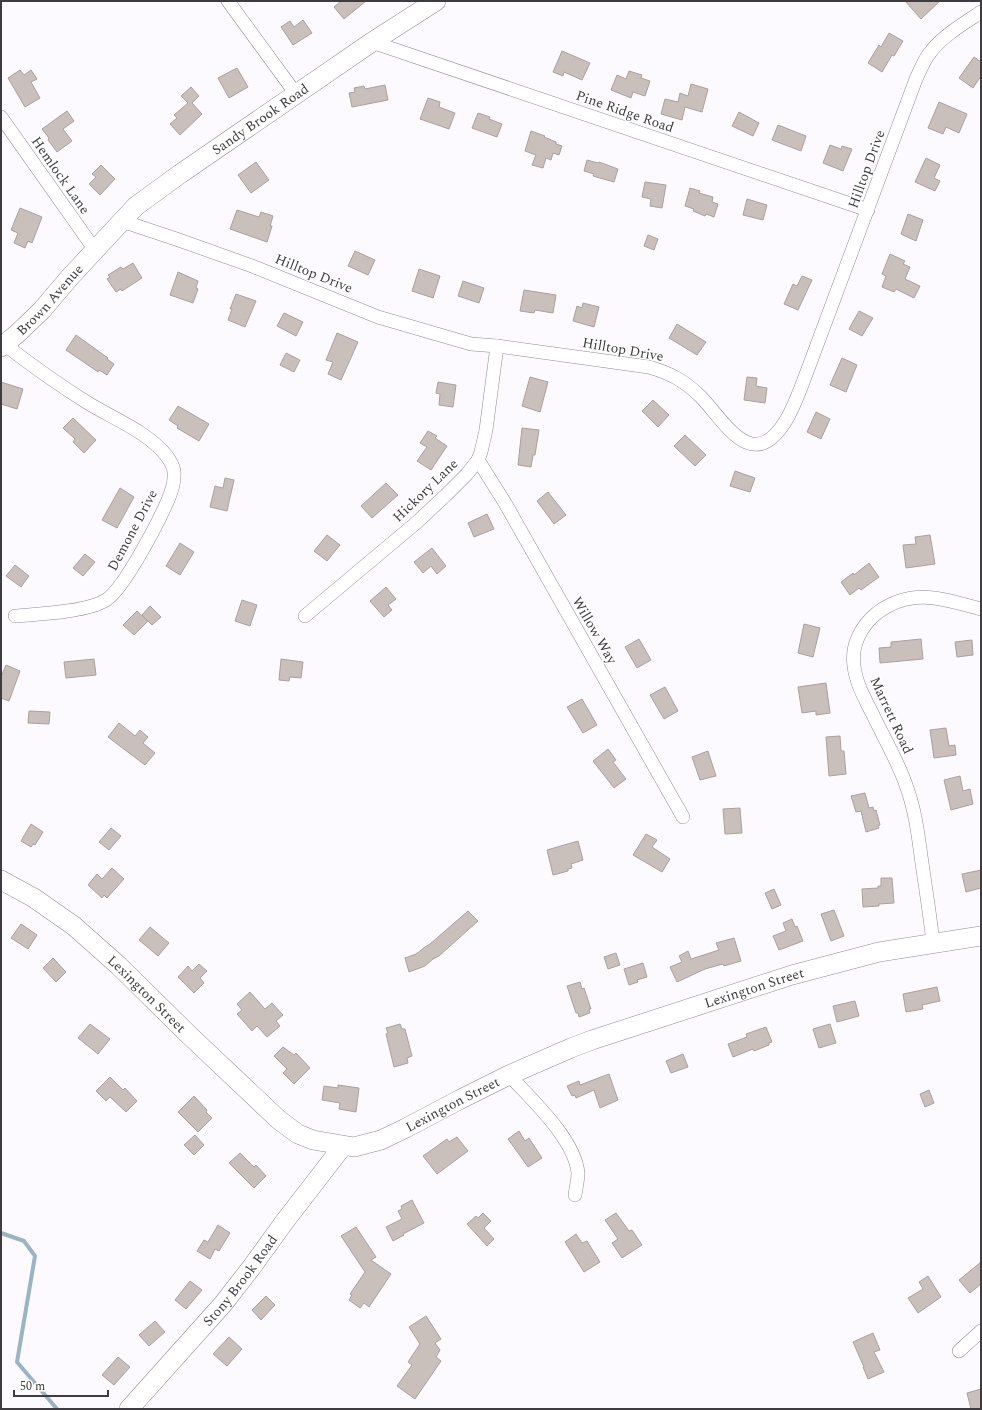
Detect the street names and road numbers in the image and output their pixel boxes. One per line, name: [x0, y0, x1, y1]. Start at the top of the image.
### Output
street label: Sandy Brook Road: [208, 78, 313, 160]
street label: Pine Ridge Road: [573, 85, 677, 138]
street label: Hilltop Drive: [843, 127, 890, 211]
street label: Hemlock Lane: [26, 132, 95, 219]
street label: Hilltop Drive: [272, 248, 356, 299]
street label: Brown Avenue: [12, 259, 88, 341]
street label: Hilltop Drive: [581, 332, 665, 367]
street label: Hickory Lane: [388, 454, 463, 527]
street label: Demone Drive: [102, 485, 163, 575]
street label: Willow Way: [567, 593, 623, 669]
street label: Marrett Road: [864, 673, 919, 757]
street label: Lexington Street: [102, 950, 191, 1038]
street label: Lexington Street: [702, 962, 806, 1014]
street label: Lexington Street: [402, 1071, 503, 1137]
street label: Stony Brook Road: [198, 1230, 283, 1331]

